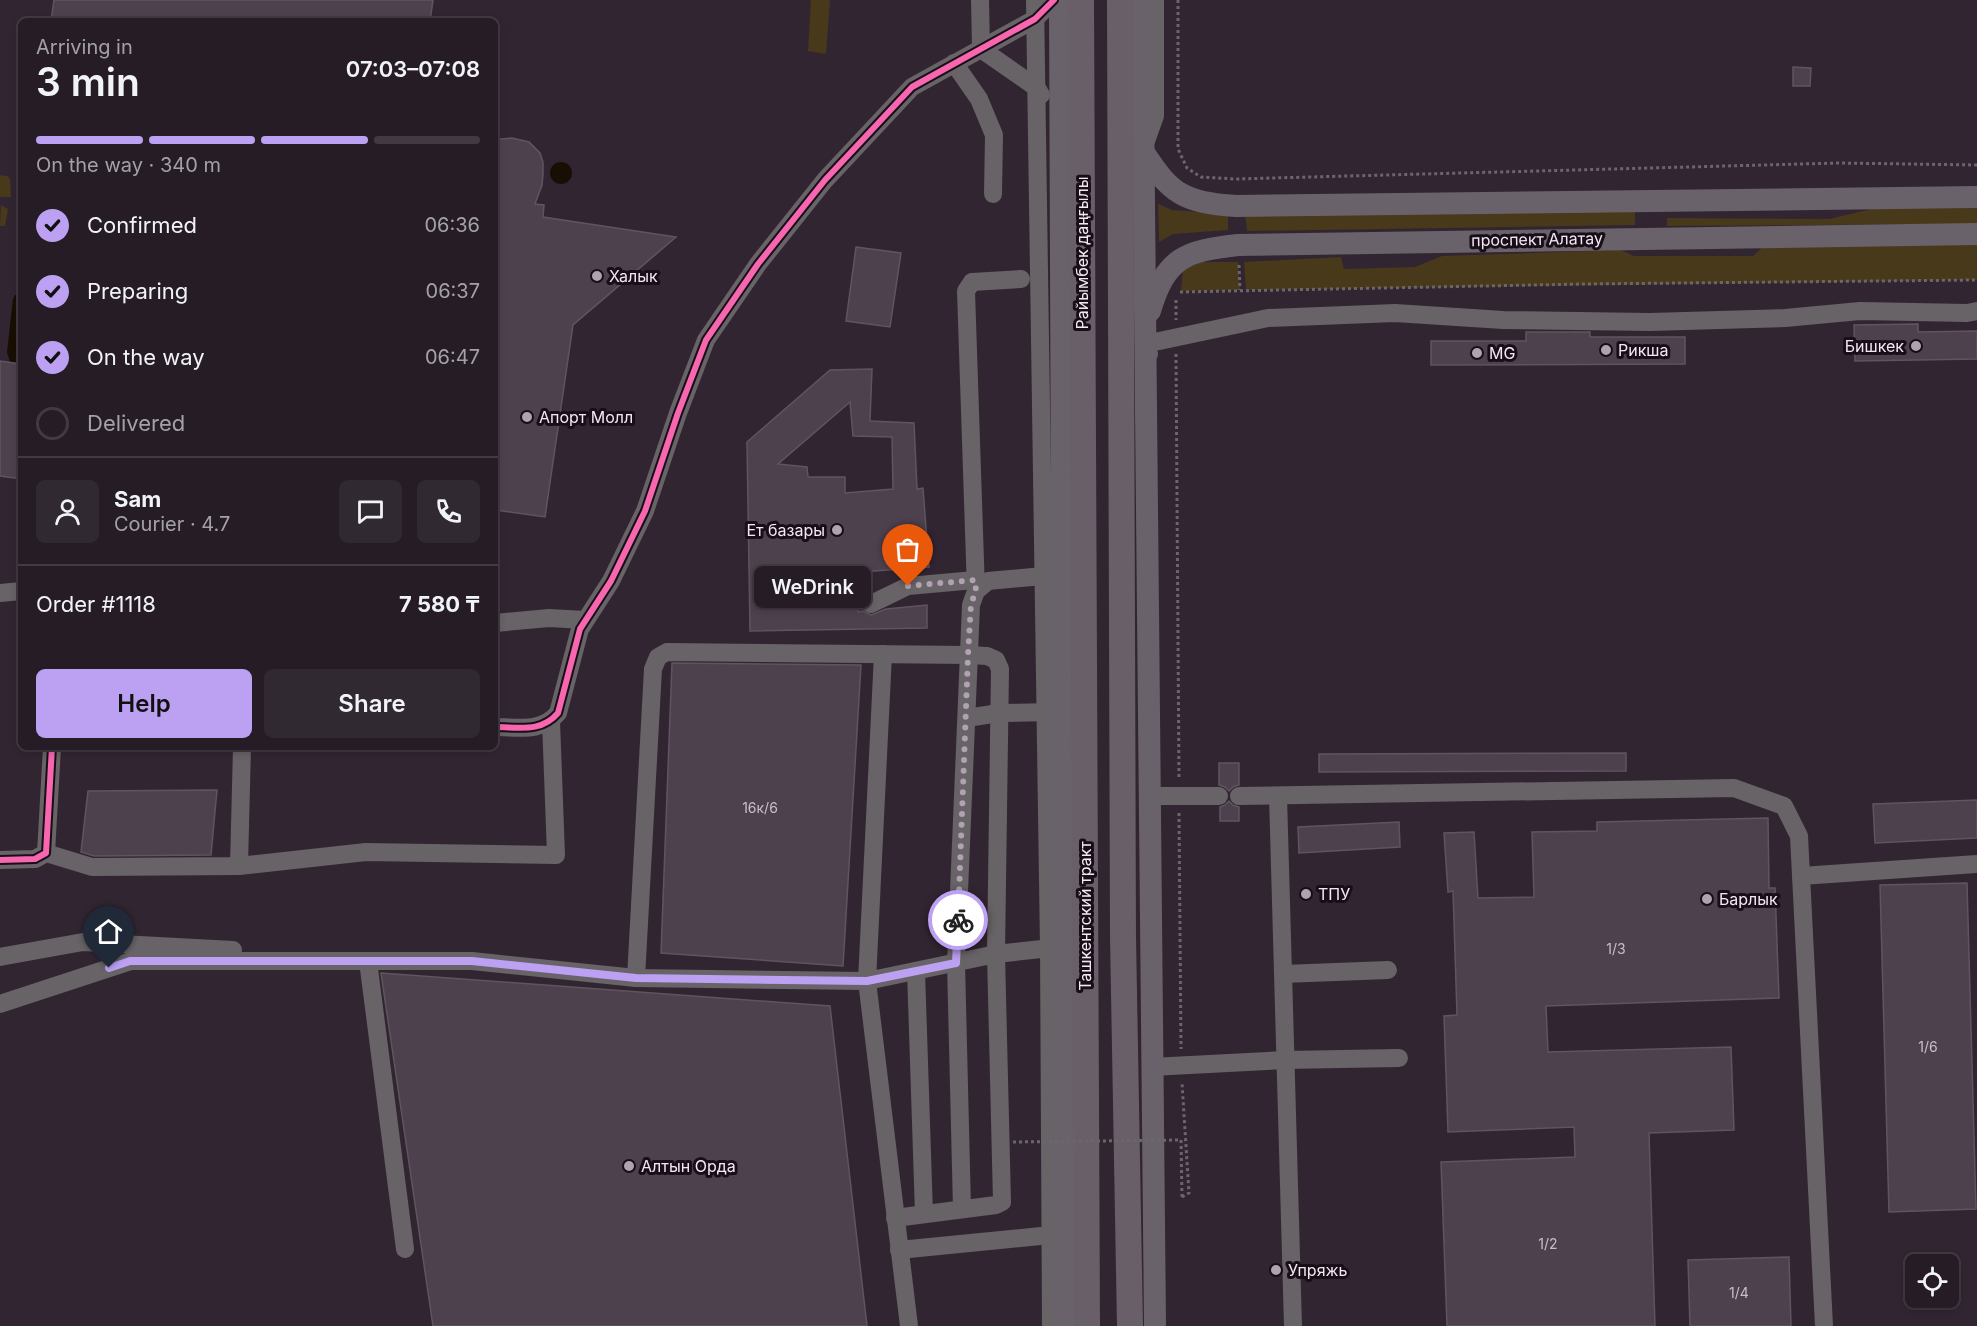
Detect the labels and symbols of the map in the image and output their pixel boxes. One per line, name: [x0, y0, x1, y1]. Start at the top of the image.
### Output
street label: Райымбек даңғылы: [1072, 176, 1092, 330]
street label: проспект Алатау: [1471, 228, 1603, 250]
place label: Халык: [609, 266, 658, 286]
marker: Халык: [590, 269, 604, 283]
place label: Бишкек: [1845, 336, 1904, 356]
marker: Бишкек: [1909, 339, 1923, 353]
place label: Рикша: [1618, 340, 1669, 360]
place label: MG: [1489, 343, 1515, 363]
marker: Рикша: [1599, 343, 1613, 357]
marker: MG: [1470, 346, 1484, 360]
place label: Апорт Молл: [539, 407, 633, 427]
marker: Апорт Молл: [520, 410, 534, 424]
place label: Ет базары: [747, 520, 825, 540]
marker: Ет базары: [830, 523, 844, 537]
pin: [882, 524, 933, 586]
callout: WeDrink: [755, 565, 872, 607]
house number: 16к/6: [742, 799, 778, 816]
street label: Ташкентский тракт: [1075, 841, 1095, 991]
place label: ТПУ: [1318, 884, 1350, 904]
marker: ТПУ: [1299, 887, 1313, 901]
place label: Барлык: [1719, 889, 1778, 909]
courier: [928, 890, 988, 950]
marker: Барлык: [1700, 892, 1714, 906]
pin: [83, 906, 134, 968]
house number: 1/3: [1606, 940, 1626, 957]
house number: 1/6: [1918, 1038, 1938, 1055]
place label: Алтын Орда: [641, 1156, 736, 1176]
marker: Алтын Орда: [622, 1159, 636, 1173]
house number: 1/2: [1538, 1235, 1558, 1252]
place label: Упряжь: [1288, 1260, 1347, 1280]
marker: Упряжь: [1269, 1263, 1283, 1277]
house number: 1/4: [1729, 1284, 1749, 1301]

